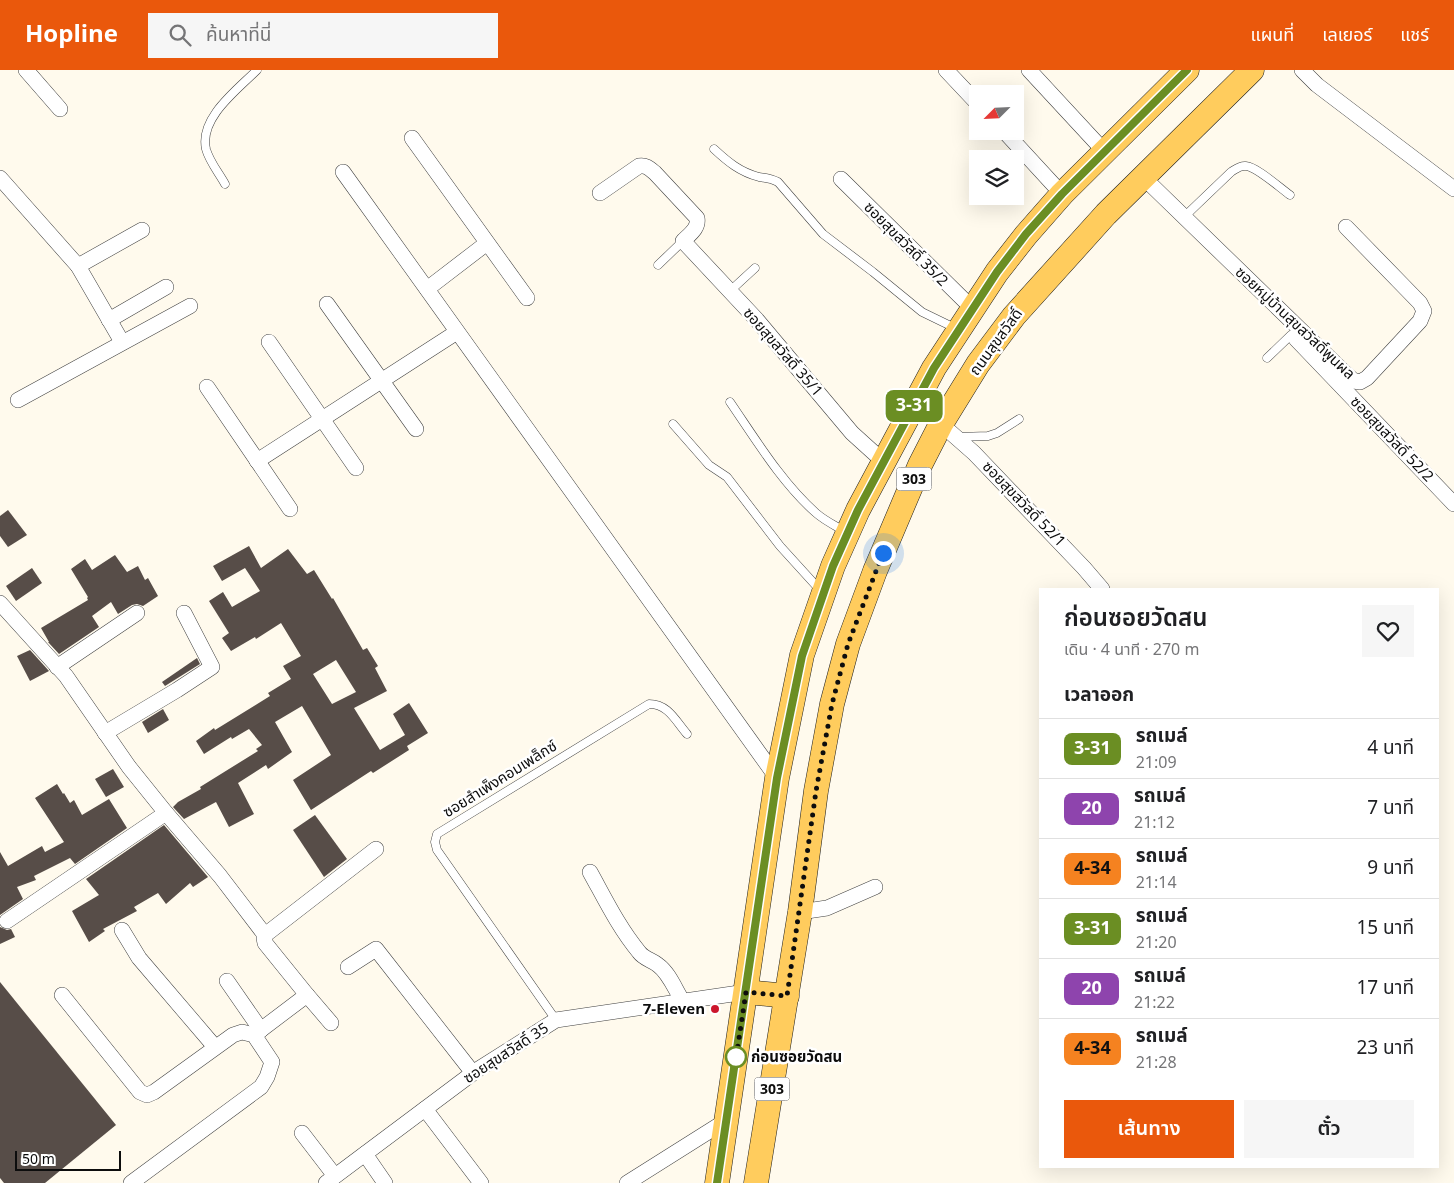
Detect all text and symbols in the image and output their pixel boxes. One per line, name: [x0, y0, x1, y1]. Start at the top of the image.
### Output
search box: [148, 13, 498, 58]
text: Hopline: [25, 17, 118, 53]
icon: search: [166, 21, 194, 49]
text: ค้นหาที่นี่: [206, 21, 271, 50]
text: แผนที่: [1250, 22, 1294, 49]
text: เลเยอร์: [1322, 22, 1372, 49]
text: แชร์: [1400, 22, 1429, 49]
north arrow: [969, 85, 1024, 140]
map controls: [969, 85, 1024, 205]
button: layers: [969, 150, 1024, 205]
street label: ซอยสุขสวัสดิ์ 35/2: [858, 197, 953, 292]
street label: ซอยหมู่บ้านสุขสวัสดิ์พูนผล: [1230, 262, 1360, 385]
street label: ซอยสุขสวัสดิ์ 35/1: [737, 303, 828, 402]
street label: ถนนสุขสวัสดิ์: [964, 304, 1029, 381]
line badge: 3-31: [879, 390, 949, 422]
street label: ซอยสุขสวัสดิ์ 52/2: [1345, 391, 1439, 487]
text: 3-31: [896, 392, 932, 419]
street label: ซอยสุขสวัสดิ์ 52/1: [977, 456, 1071, 552]
road number: 303: [896, 468, 932, 490]
your location: [871, 541, 896, 566]
text: ก่อนซอยวัดสน: [1064, 601, 1207, 637]
button: heart: [1362, 605, 1414, 657]
text: เดิน · 4 นาที · 270 m: [1064, 638, 1199, 662]
text: เวลาออก: [1064, 681, 1134, 710]
text: รถเมล์: [1136, 722, 1188, 751]
text: 4 นาที: [1367, 734, 1414, 763]
street label: ซอยสำเพ็งคอมเพล็กซ์: [439, 735, 562, 824]
text: 3-31: [1074, 735, 1111, 762]
text: 21:09: [1136, 751, 1177, 775]
text: รถเมล์: [1134, 782, 1186, 811]
text: 7 นาที: [1367, 794, 1414, 823]
text: 20: [1081, 795, 1102, 822]
text: 21:12: [1134, 811, 1175, 835]
text: รถเมล์: [1136, 842, 1188, 871]
text: 9 นาที: [1367, 854, 1414, 883]
text: 4-34: [1074, 855, 1111, 882]
text: 21:14: [1136, 871, 1177, 895]
text: รถเมล์: [1136, 902, 1188, 931]
text: 15 นาที: [1356, 914, 1414, 943]
text: 3-31: [1074, 915, 1111, 942]
text: 21:20: [1136, 931, 1177, 955]
text: รถเมล์: [1134, 962, 1186, 991]
text: 17 นาที: [1356, 974, 1414, 1003]
text: 20: [1081, 975, 1102, 1002]
text: 21:22: [1134, 991, 1175, 1015]
place label: 7-Eleven: [643, 998, 705, 1021]
marker: 7-Eleven: [709, 1003, 721, 1015]
street label: ซอยสุขสวัสดิ์ 35: [459, 1017, 553, 1090]
text: รถเมล์: [1136, 1022, 1188, 1051]
text: 23 นาที: [1356, 1034, 1414, 1063]
text: 4-34: [1074, 1035, 1111, 1062]
marker: ก่อนซอยวัดสน: [725, 1046, 747, 1068]
place label: ก่อนซอยวัดสน: [751, 1046, 842, 1069]
text: 21:28: [1136, 1051, 1177, 1075]
road number: 303: [754, 1078, 790, 1100]
button: เส้นทาง: [1064, 1100, 1234, 1158]
button: ตั๋ว: [1244, 1100, 1414, 1158]
scale bar: [15, 1148, 121, 1171]
text: 50 m: [22, 1149, 55, 1170]

